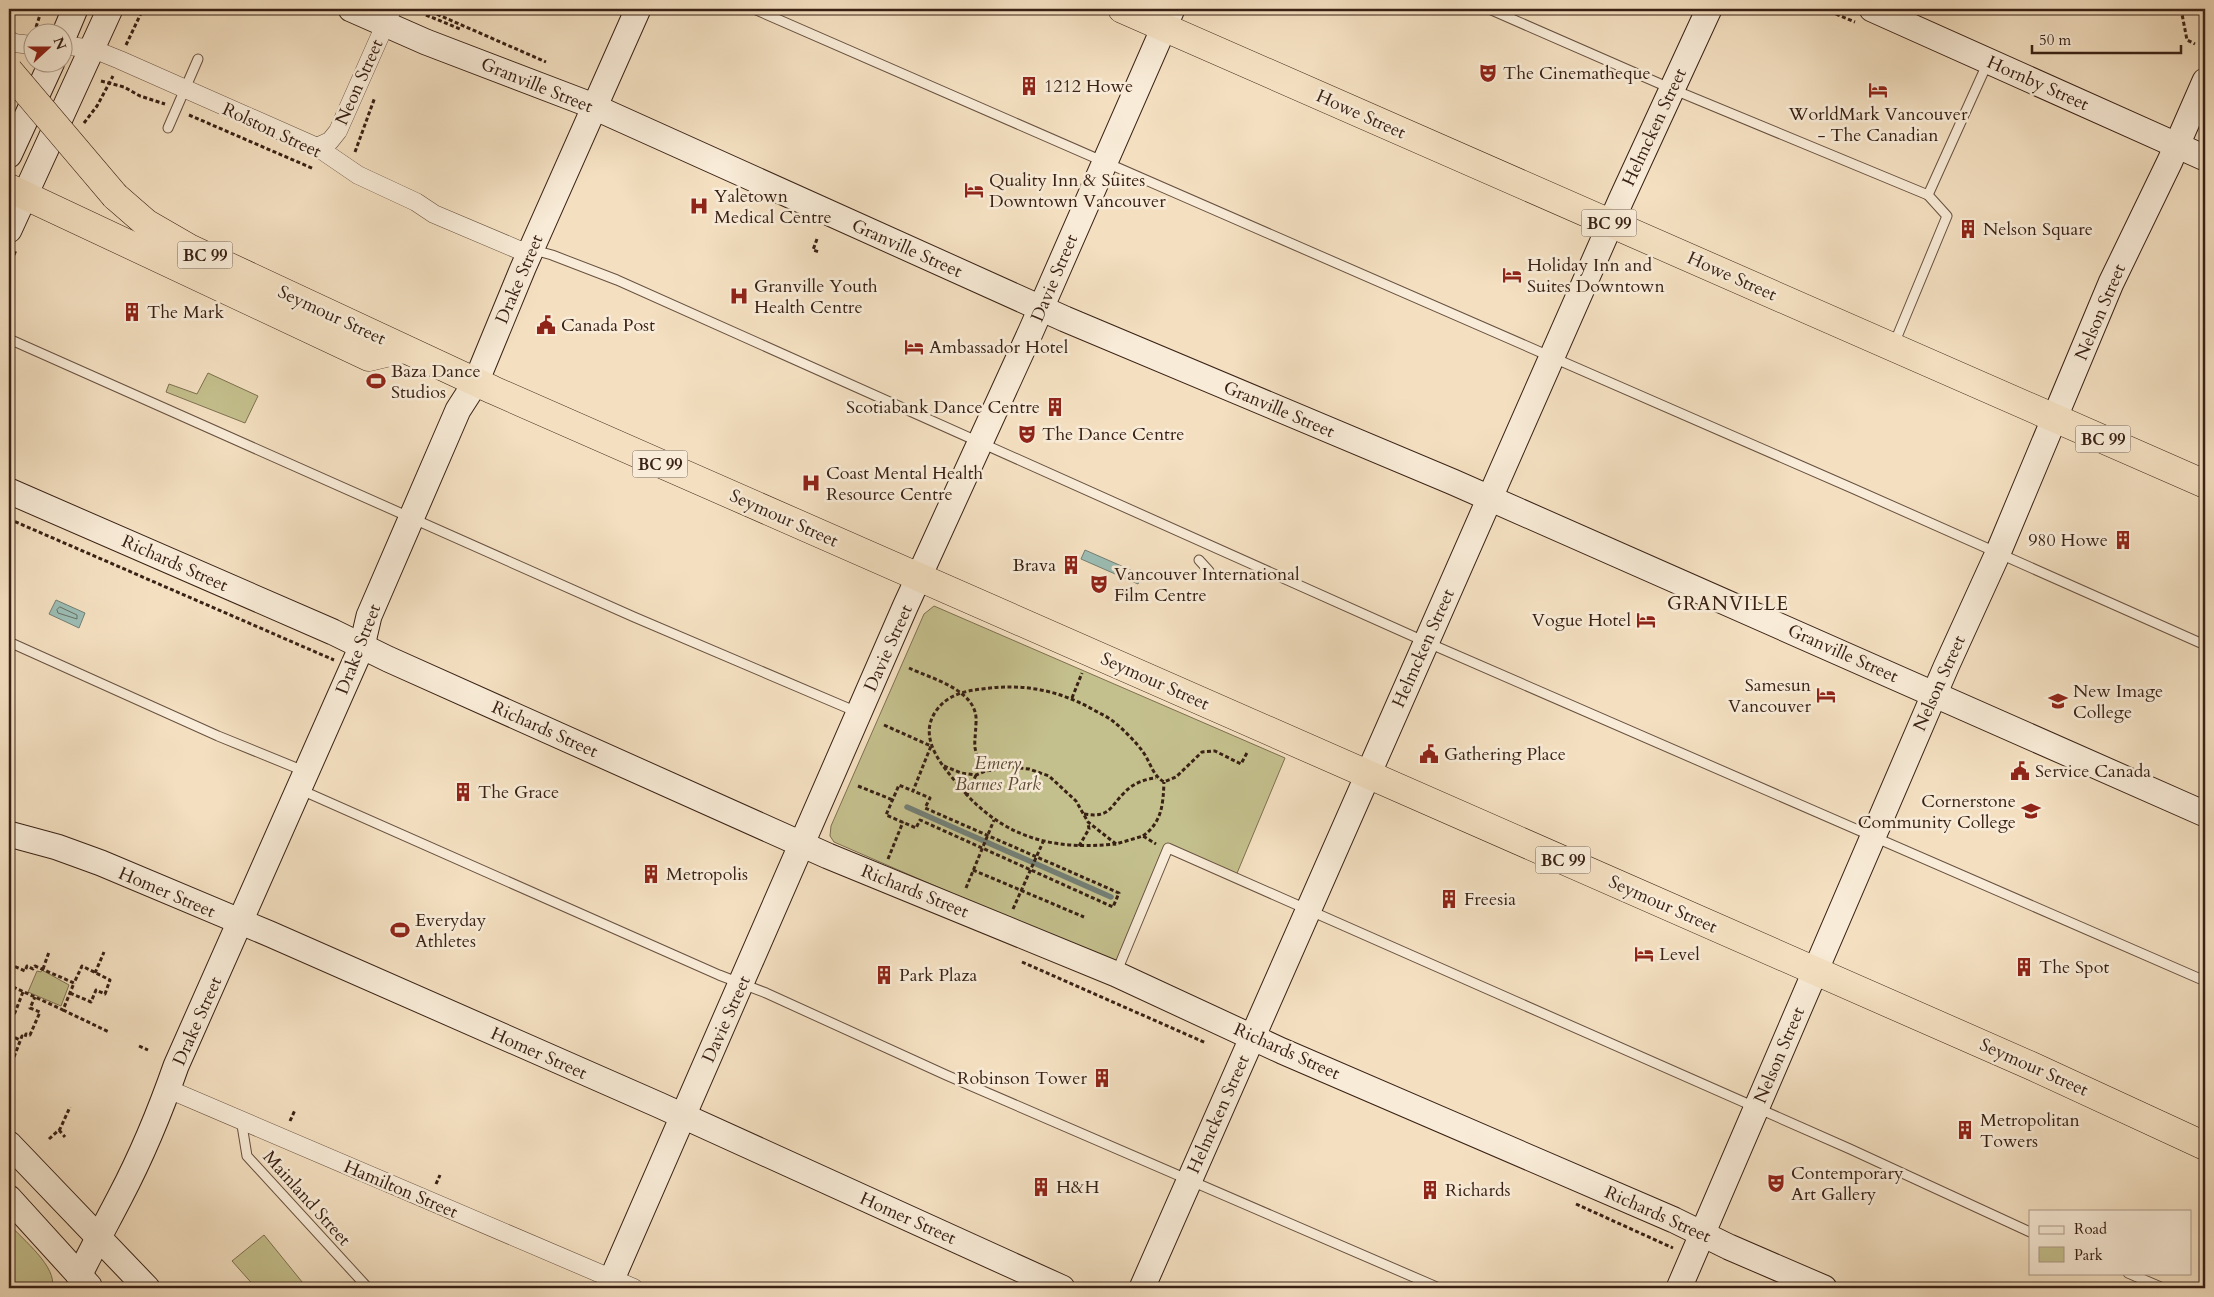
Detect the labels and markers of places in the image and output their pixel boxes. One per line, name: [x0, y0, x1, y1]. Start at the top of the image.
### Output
place label: The Cinematheque: [1503, 61, 1651, 86]
theatre icon: The Cinematheque: [1477, 62, 1499, 84]
place label: 1212 Howe: [1044, 74, 1133, 99]
building icon: 1212 Howe: [1018, 75, 1040, 97]
hotel icon: WorldMark Vancouver - The Canadian: [1867, 79, 1889, 101]
place label: WorldMark Vancouver - The Canadian: [1788, 102, 1968, 148]
place label: Quality Inn & Suites Downtown Vancouver: [989, 168, 1166, 214]
hotel icon: Quality Inn & Suites Downtown Vancouver: [963, 179, 985, 201]
place label: Yaletown Medical Centre: [714, 184, 832, 230]
hospital icon: Yaletown Medical Centre: [688, 195, 710, 217]
place label: Nelson Square: [1983, 217, 2093, 242]
building icon: Nelson Square: [1957, 218, 1979, 240]
place label: Holiday Inn and Suites Downtown: [1527, 253, 1666, 299]
hotel icon: Holiday Inn and Suites Downtown: [1501, 264, 1523, 286]
place label: Granville Youth Health Centre: [754, 274, 878, 320]
hospital icon: Granville Youth Health Centre: [728, 285, 750, 307]
place label: The Mark: [147, 300, 224, 325]
building icon: The Mark: [121, 301, 143, 323]
place label: Canada Post: [561, 313, 655, 338]
public building icon: Canada Post: [535, 314, 557, 336]
place label: Ambassador Hotel: [929, 335, 1069, 360]
hotel icon: Ambassador Hotel: [903, 336, 925, 358]
place label: Baza Dance Studios: [391, 359, 481, 405]
sports icon: Baza Dance Studios: [365, 370, 387, 392]
place label: Scotiabank Dance Centre: [846, 395, 1040, 420]
building icon: Scotiabank Dance Centre: [1044, 396, 1066, 418]
place label: The Dance Centre: [1042, 422, 1185, 447]
theatre icon: The Dance Centre: [1016, 423, 1038, 445]
place label: Coast Mental Health Resource Centre: [826, 461, 983, 507]
hospital icon: Coast Mental Health Resource Centre: [800, 472, 822, 494]
place label: 980 Howe: [2028, 528, 2108, 553]
building icon: 980 Howe: [2112, 529, 2134, 551]
place label: Brava: [1013, 553, 1056, 578]
building icon: Brava: [1060, 554, 1082, 576]
place label: Vancouver International Film Centre: [1114, 562, 1300, 608]
theatre icon: Vancouver International Film Centre: [1088, 573, 1110, 595]
place label: Vogue Hotel: [1532, 608, 1631, 633]
hotel icon: Vogue Hotel: [1635, 609, 1657, 631]
place label: Samesun Vancouver: [1728, 673, 1812, 719]
place label: New Image College: [2073, 679, 2163, 725]
hotel icon: Samesun Vancouver: [1815, 684, 1837, 706]
school or university icon: New Image College: [2047, 690, 2069, 712]
place label: Gathering Place: [1444, 742, 1566, 767]
public building icon: Gathering Place: [1418, 743, 1440, 765]
place label: Service Canada: [2035, 759, 2151, 784]
public building icon: Service Canada: [2009, 760, 2031, 782]
place label: The Grace: [478, 780, 559, 805]
building icon: The Grace: [452, 781, 474, 803]
place label: Cornerstone Community College: [1858, 789, 2016, 835]
school or university icon: Cornerstone Community College: [2020, 800, 2042, 822]
place label: Metropolis: [666, 862, 748, 887]
building icon: Metropolis: [640, 863, 662, 885]
place label: Freesia: [1464, 887, 1516, 912]
building icon: Freesia: [1438, 888, 1460, 910]
place label: Everyday Athletes: [415, 908, 487, 954]
sports icon: Everyday Athletes: [389, 919, 411, 941]
place label: Level: [1659, 942, 1700, 967]
hotel icon: Level: [1633, 943, 1655, 965]
place label: The Spot: [2039, 955, 2109, 980]
building icon: The Spot: [2013, 956, 2035, 978]
place label: Park Plaza: [899, 963, 977, 988]
building icon: Park Plaza: [873, 964, 895, 986]
place label: Robinson Tower: [957, 1066, 1087, 1091]
building icon: Robinson Tower: [1091, 1067, 1113, 1089]
place label: Metropolitan Towers: [1980, 1108, 2081, 1154]
building icon: Metropolitan Towers: [1954, 1119, 1976, 1141]
place label: Contemporary Art Gallery: [1791, 1161, 1904, 1207]
theatre icon: Contemporary Art Gallery: [1765, 1172, 1787, 1194]
place label: H&H: [1056, 1175, 1099, 1200]
building icon: H&H: [1030, 1176, 1052, 1198]
place label: Richards: [1445, 1178, 1511, 1203]
building icon: Richards: [1419, 1179, 1441, 1201]

